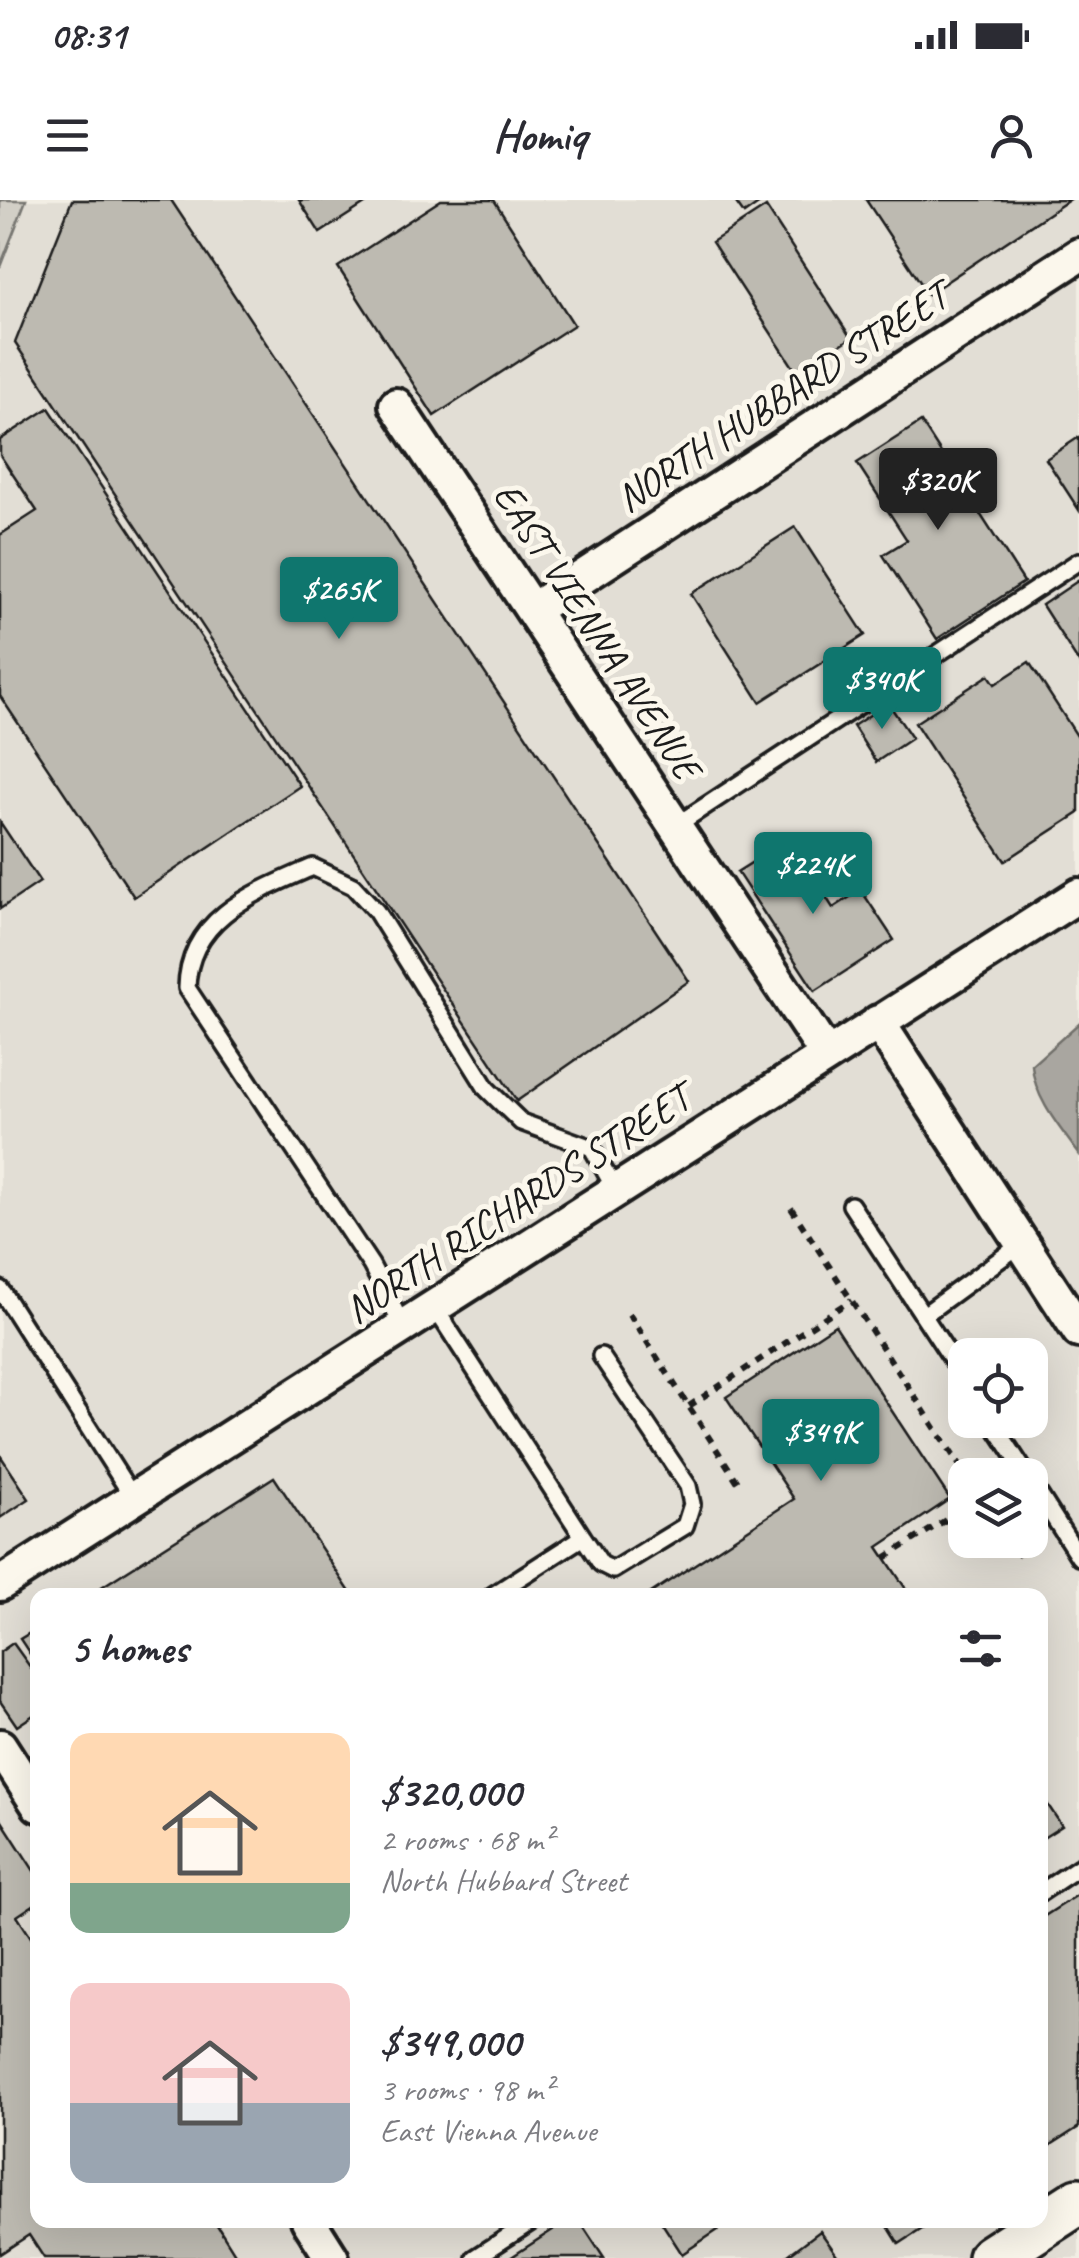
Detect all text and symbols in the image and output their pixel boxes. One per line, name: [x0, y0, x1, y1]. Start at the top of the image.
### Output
text: 08:31: [50, 12, 126, 59]
text: Homiq: [493, 107, 586, 164]
icon: menu: [40, 108, 95, 163]
icon: person: [984, 108, 1039, 163]
street label: NORTH HUBBARD STREET: [607, 267, 964, 523]
pin: $320K: [868, 448, 1008, 533]
text: $320K: [901, 460, 975, 501]
street label: EAST VIENNA AVENUE: [482, 473, 714, 793]
pin: $265K: [269, 557, 409, 642]
text: $265K: [302, 569, 376, 610]
pin: $340K: [812, 647, 952, 732]
text: $340K: [845, 659, 919, 700]
pin: $224K: [743, 832, 883, 917]
text: $224K: [776, 844, 850, 885]
street label: NORTH RICHARDS STREET: [335, 1068, 707, 1334]
map controls: [948, 1338, 1048, 1558]
button: locate: [948, 1338, 1048, 1438]
pin: $349K: [751, 1399, 891, 1484]
text: $349K: [784, 1411, 858, 1452]
button: layers: [948, 1458, 1048, 1558]
icon: filters: [953, 1621, 1008, 1676]
text: 5 homes: [70, 1622, 188, 1675]
text: $320,000: [380, 1766, 521, 1819]
icon: home: [150, 1773, 270, 1893]
text: 2 rooms · 68 m²: [380, 1819, 553, 1860]
text: North Hubbard Street: [380, 1860, 627, 1901]
text: $349,000: [380, 2016, 520, 2069]
icon: home: [150, 2023, 270, 2143]
text: 3 rooms · 98 m²: [380, 2069, 553, 2110]
text: East Vienna Avenue: [380, 2110, 596, 2151]

